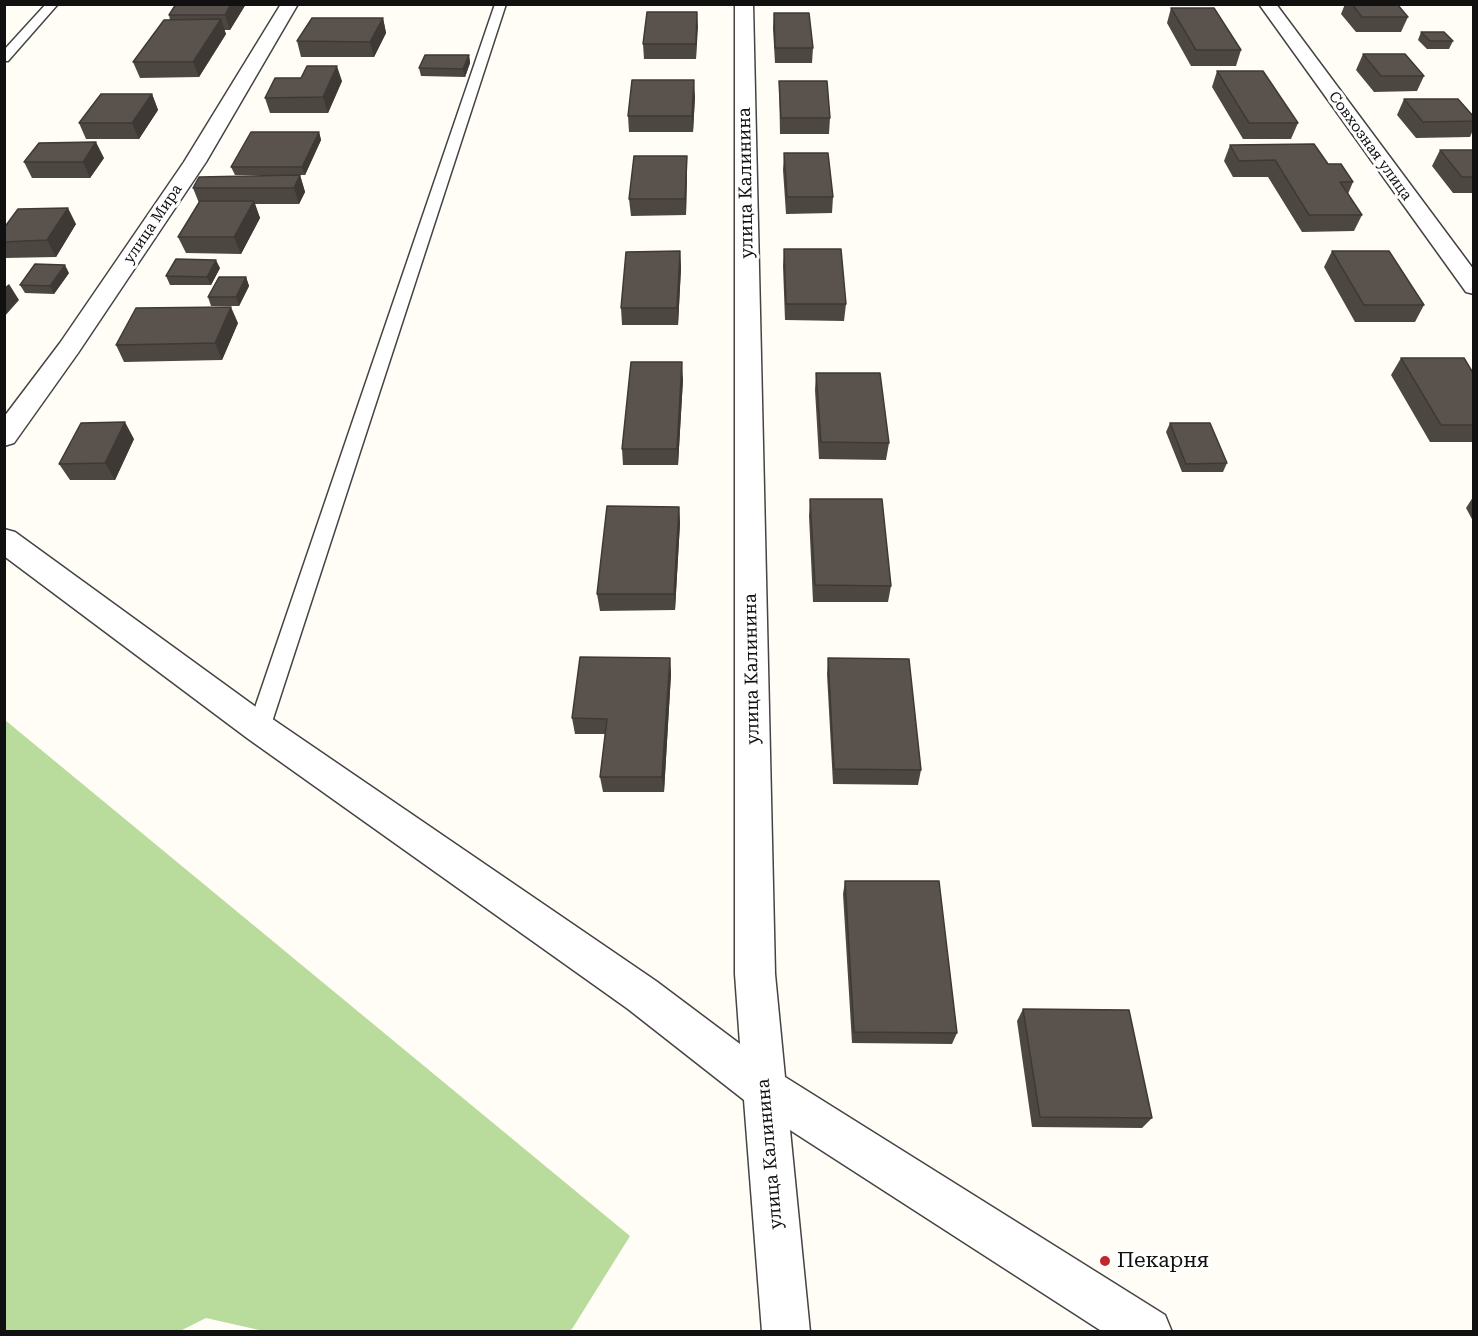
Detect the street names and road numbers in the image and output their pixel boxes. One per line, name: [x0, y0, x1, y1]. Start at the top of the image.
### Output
street label: Совхозная улица: [1324, 88, 1416, 204]
street label: улица Калинина: [734, 107, 758, 259]
street label: улица Мира: [120, 181, 186, 267]
street label: улица Калинина: [740, 593, 764, 745]
street label: улица Калинина: [753, 1078, 787, 1230]

